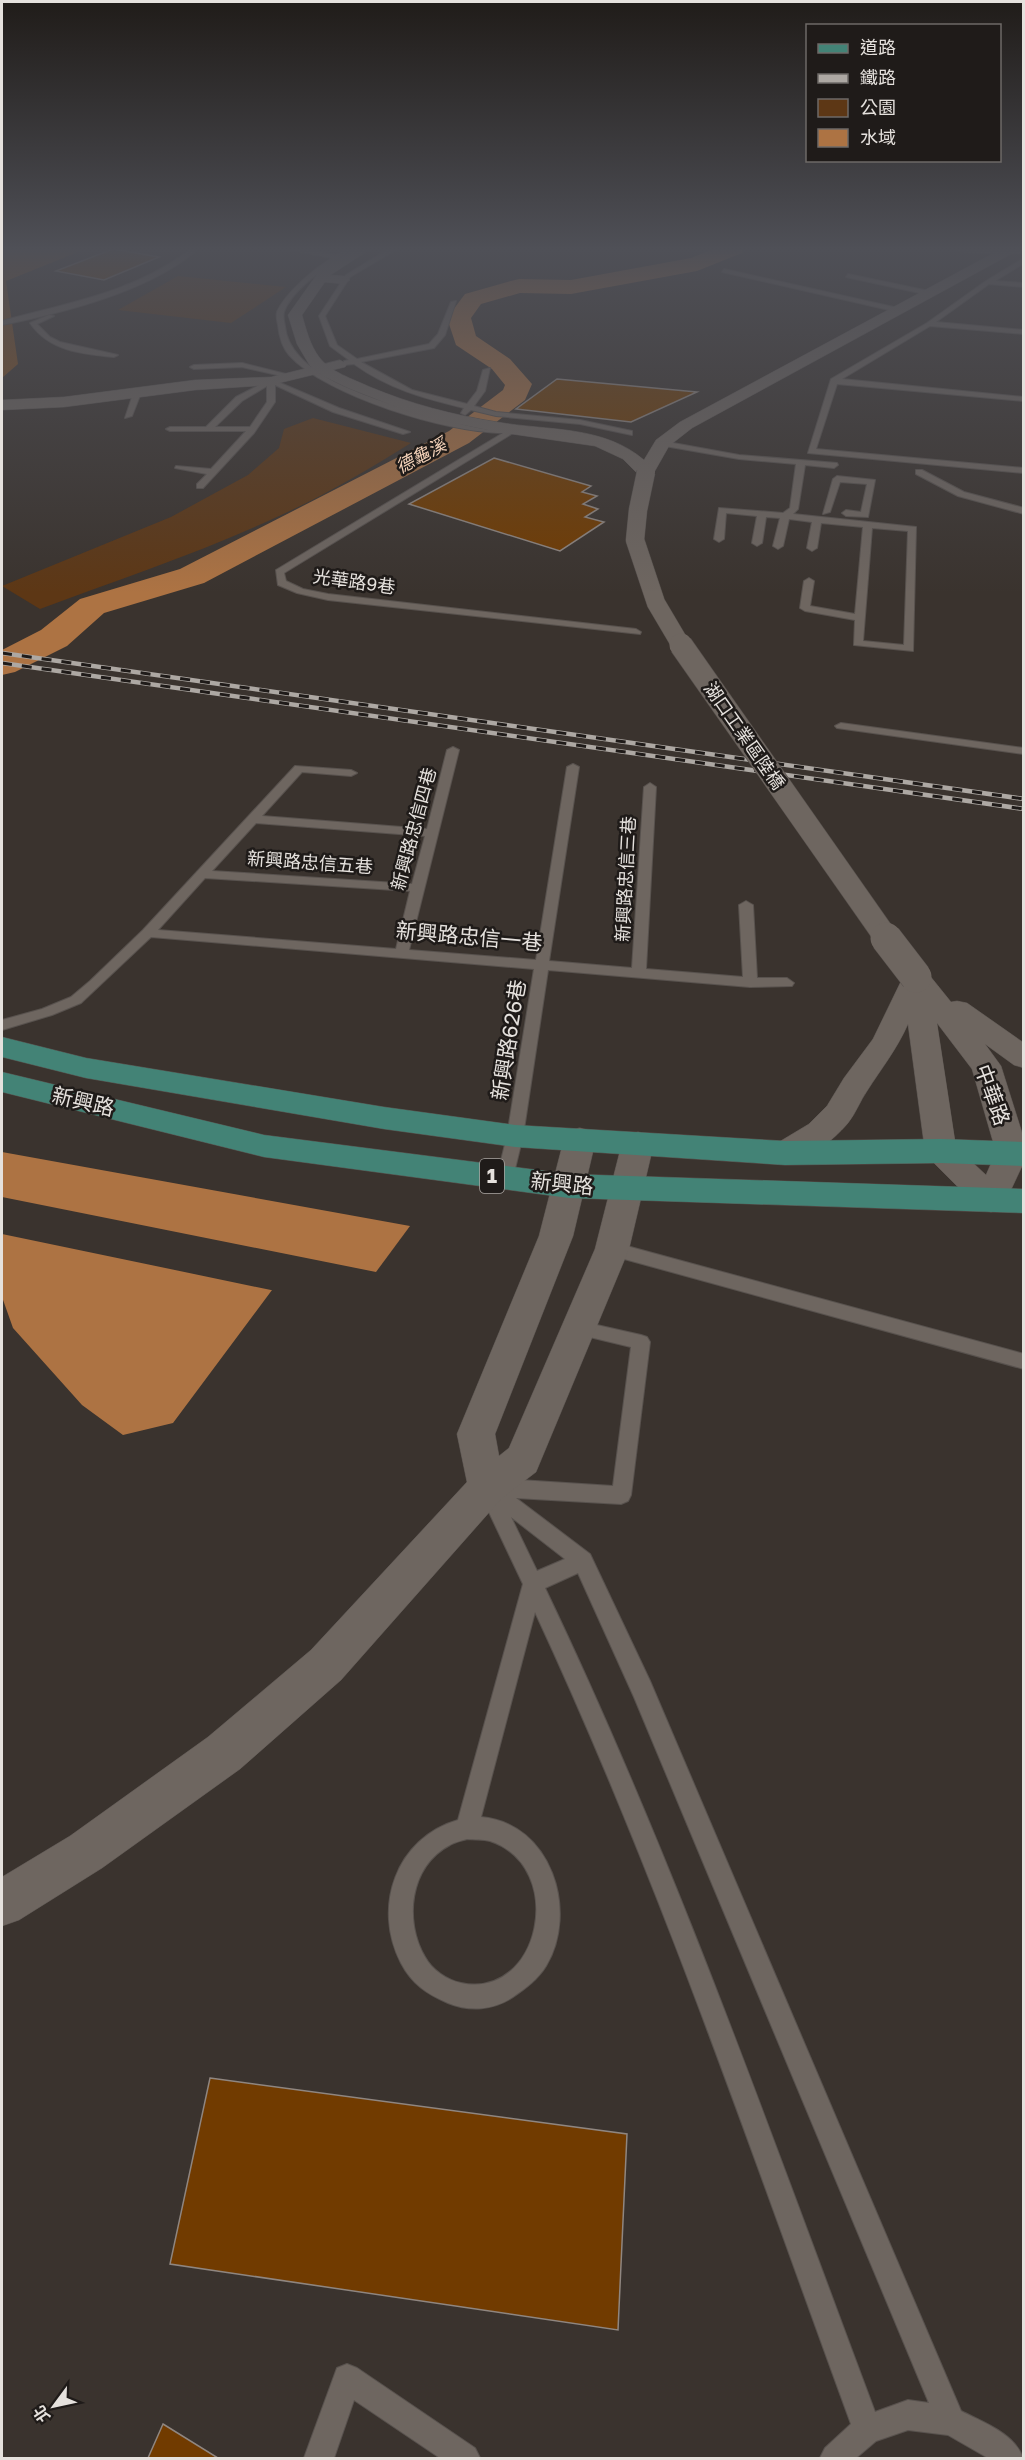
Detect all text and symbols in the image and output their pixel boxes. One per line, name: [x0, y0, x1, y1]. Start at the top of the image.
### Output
legend: [806, 24, 1001, 162]
text: 道路: [860, 36, 896, 58]
text: 鐵路: [860, 66, 896, 88]
text: 公園: [860, 96, 896, 118]
text: 水域: [860, 126, 896, 148]
water label: 德龜溪: [392, 431, 452, 478]
street label: 光華路9巷: [312, 564, 397, 598]
street label: 湖口工業區陸橋: [700, 678, 790, 793]
street label: 新興路忠信四巷: [386, 765, 440, 892]
street label: 新興路忠信三巷: [611, 815, 639, 942]
street label: 新興路忠信五巷: [246, 847, 374, 877]
street label: 新興路忠信一巷: [395, 917, 543, 955]
street label: 新興路626巷: [486, 978, 530, 1102]
street label: 中華路: [970, 1061, 1016, 1129]
street label: 新興路: [50, 1081, 117, 1121]
road number: 1: [480, 1159, 504, 1193]
street label: 新興路: [529, 1167, 595, 1199]
north arrow: [24, 2376, 84, 2436]
text: 北: [29, 2402, 54, 2426]

